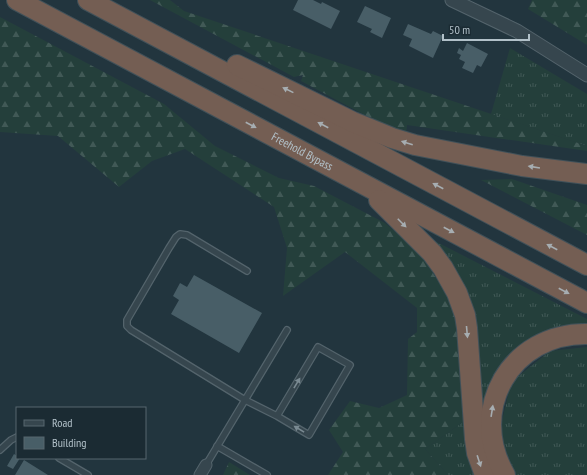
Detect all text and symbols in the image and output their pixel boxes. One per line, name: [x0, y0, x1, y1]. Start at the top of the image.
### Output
scale bar: [443, 16, 529, 42]
text: 50 m: [449, 22, 470, 37]
one-way arrow: [283, 87, 294, 93]
one-way arrow: [245, 121, 256, 128]
one-way arrow: [317, 122, 329, 128]
street label: Freehold Bypass: [269, 129, 336, 174]
one-way arrow: [401, 140, 413, 146]
one-way arrow: [528, 164, 541, 170]
one-way arrow: [432, 183, 444, 190]
one-way arrow: [397, 218, 407, 228]
one-way arrow: [443, 227, 455, 233]
one-way arrow: [547, 244, 558, 251]
one-way arrow: [558, 288, 570, 294]
one-way arrow: [464, 326, 471, 338]
one-way arrow: [293, 377, 300, 389]
one-way arrow: [489, 405, 495, 417]
legend: [16, 407, 146, 459]
text: Road: [52, 415, 72, 430]
one-way arrow: [293, 426, 305, 433]
text: Building: [52, 435, 87, 450]
one-way arrow: [477, 455, 483, 467]

